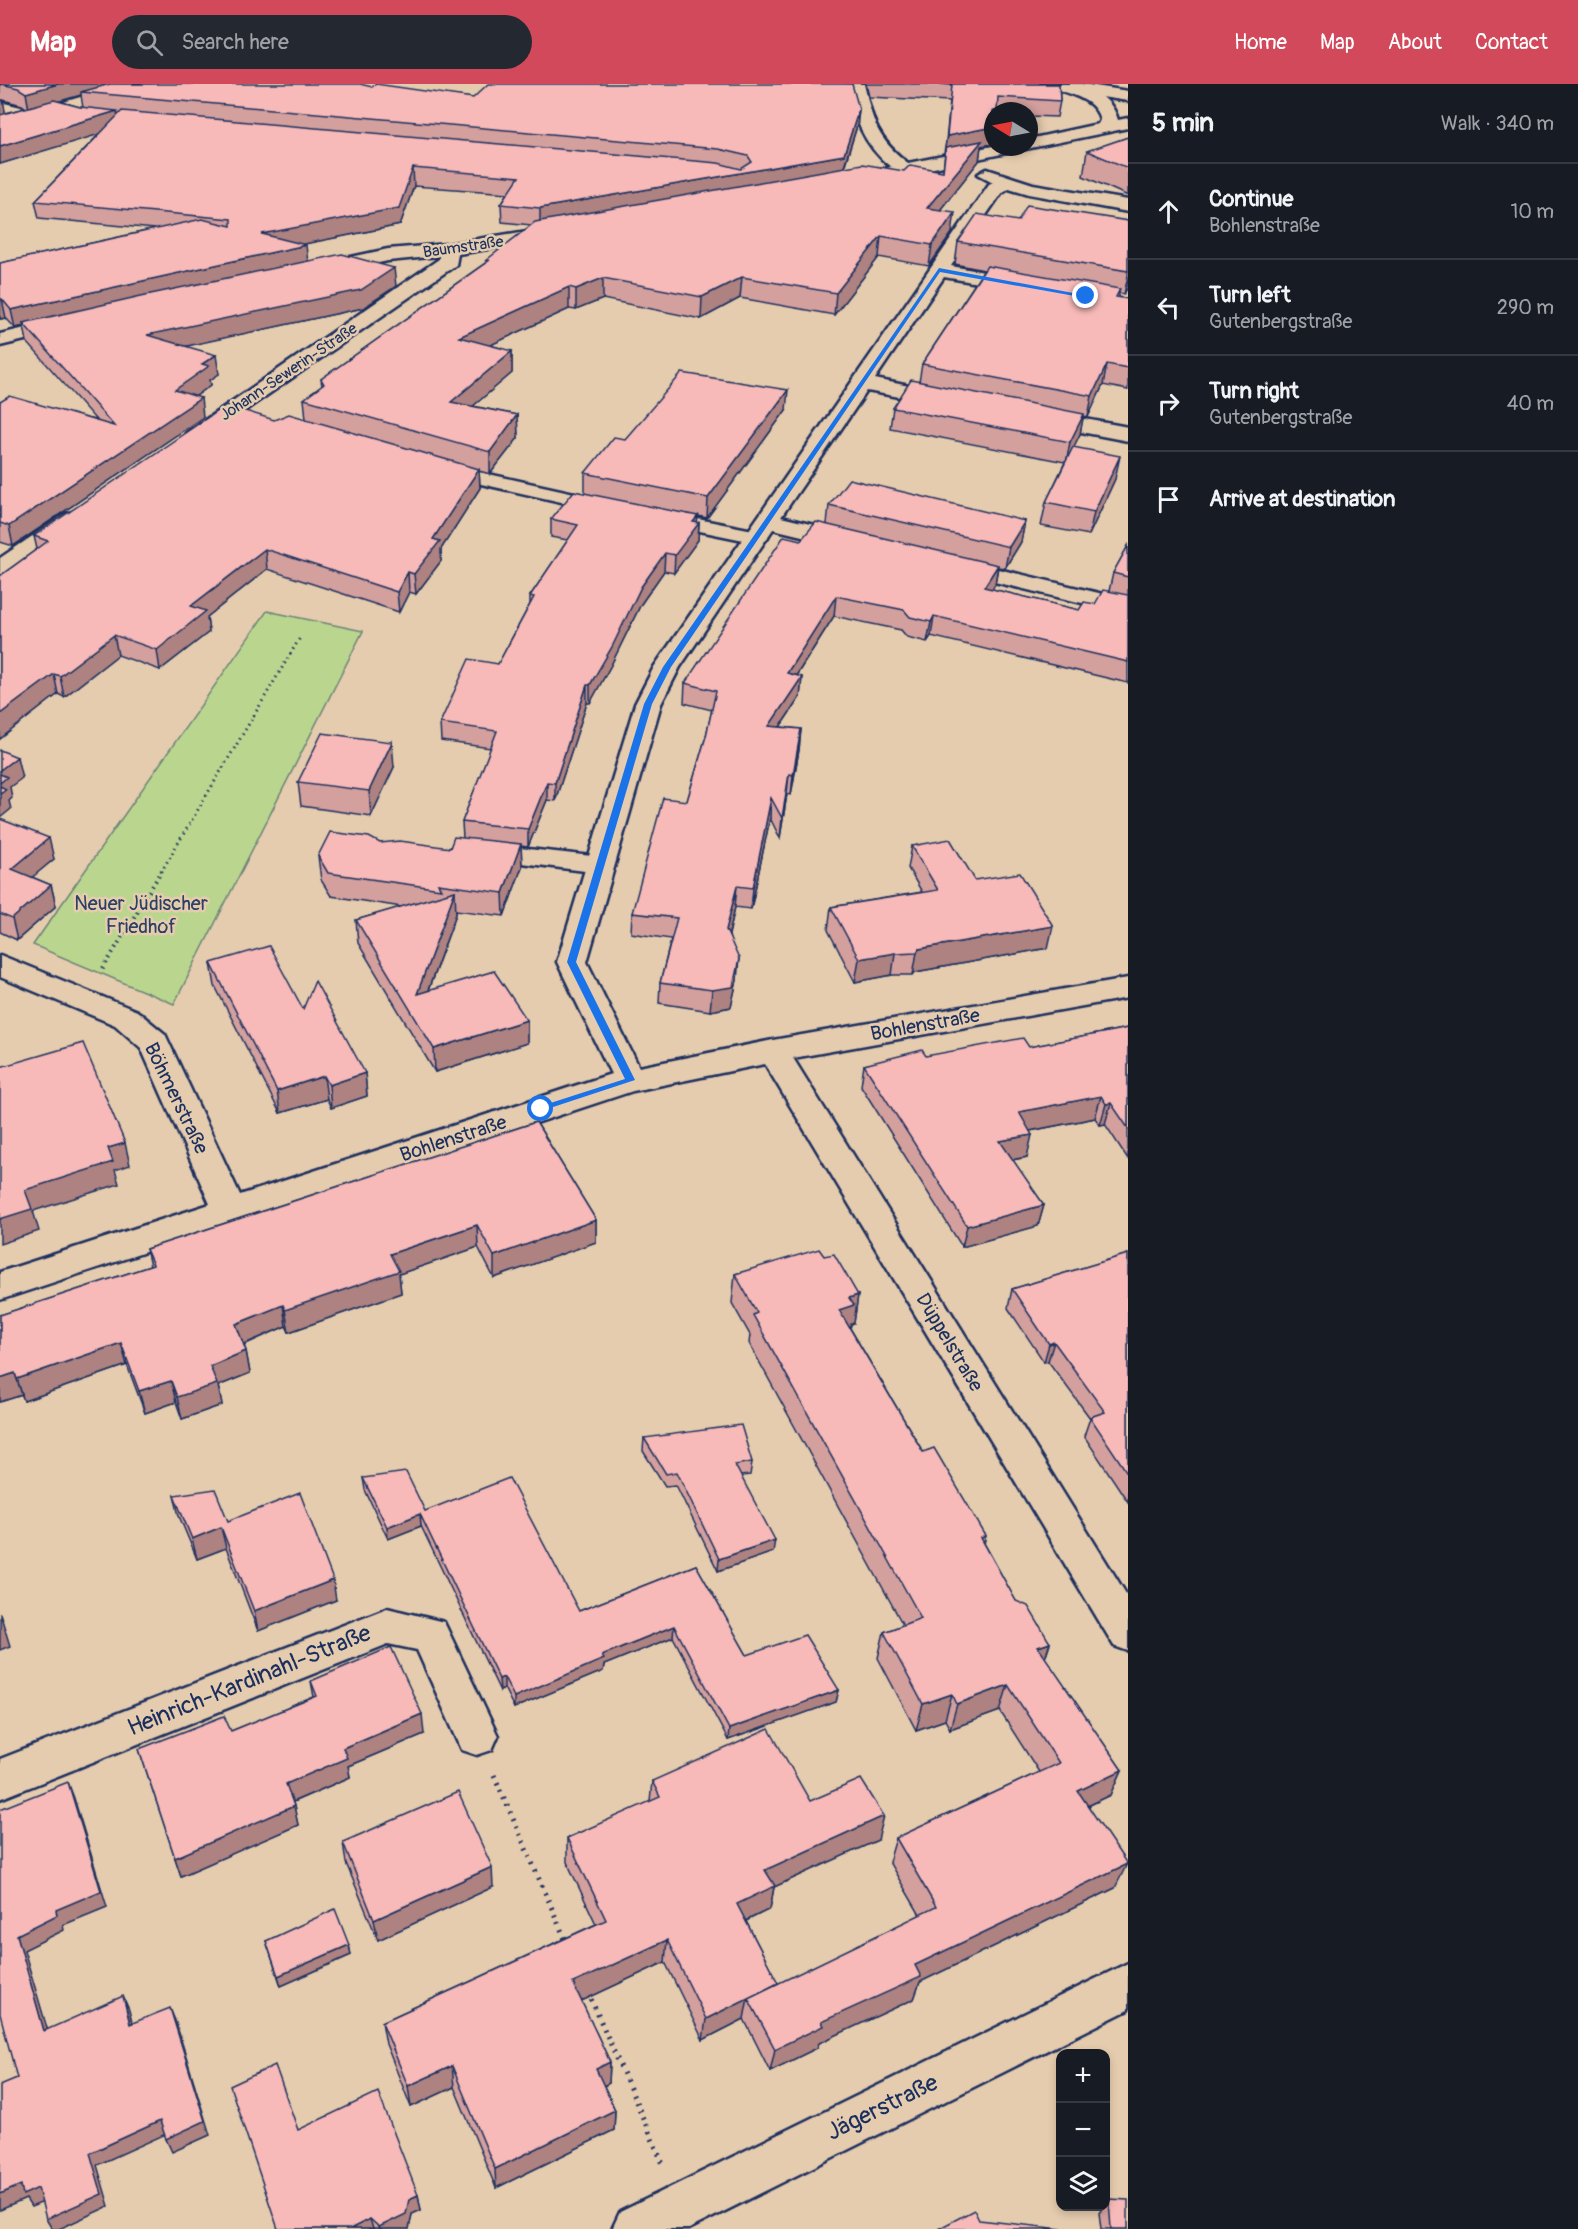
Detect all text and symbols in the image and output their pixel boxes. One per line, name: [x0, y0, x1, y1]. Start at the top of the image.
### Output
search box: [112, 15, 532, 69]
text: Map: [30, 25, 76, 60]
icon: search: [133, 26, 166, 59]
text: Search here: [181, 28, 289, 56]
text: Home: [1234, 29, 1287, 56]
text: Map: [1320, 29, 1355, 56]
text: About: [1388, 29, 1442, 56]
text: Contact: [1475, 29, 1548, 56]
north arrow: [984, 102, 1038, 156]
text: 5 min: [1152, 107, 1214, 139]
text: Walk · 340 m: [1441, 111, 1554, 136]
text: Continue: [1209, 185, 1293, 213]
icon: ahead: [1152, 195, 1185, 228]
text: 10 m: [1510, 199, 1554, 224]
text: Bohlenstraße: [1209, 213, 1320, 238]
street label: Baumstraße: [422, 231, 505, 263]
text: Turn left: [1209, 281, 1291, 309]
route end: [1072, 282, 1098, 308]
icon: left: [1152, 291, 1185, 324]
text: 290 m: [1497, 295, 1554, 320]
text: Gutenbergstraße: [1209, 309, 1352, 334]
street label: Johann-Sewerin-Straße: [216, 318, 361, 425]
text: Turn right: [1209, 377, 1299, 405]
icon: right: [1152, 387, 1185, 420]
text: 40 m: [1507, 391, 1554, 416]
text: Gutenbergstraße: [1209, 405, 1352, 430]
icon: arrive: [1152, 483, 1185, 516]
text: Arrive at destination: [1209, 485, 1395, 513]
park label: Neuer Jüdischer Friedhof: [74, 891, 208, 939]
street label: Bohlenstraße: [868, 1003, 982, 1046]
street label: Böhmerstraße: [139, 1039, 214, 1158]
route start: [527, 1095, 553, 1121]
street label: Bohlenstraße: [397, 1109, 510, 1167]
street label: Düppelstraße: [910, 1288, 989, 1396]
street label: Heinrich-Kardinahl-Straße: [123, 1618, 375, 1743]
map controls: [1056, 2049, 1110, 2211]
button: +: [1056, 2049, 1110, 2103]
street label: Jägerstraße: [822, 2068, 943, 2147]
button: −: [1056, 2103, 1110, 2157]
button: layers: [1056, 2157, 1110, 2211]

